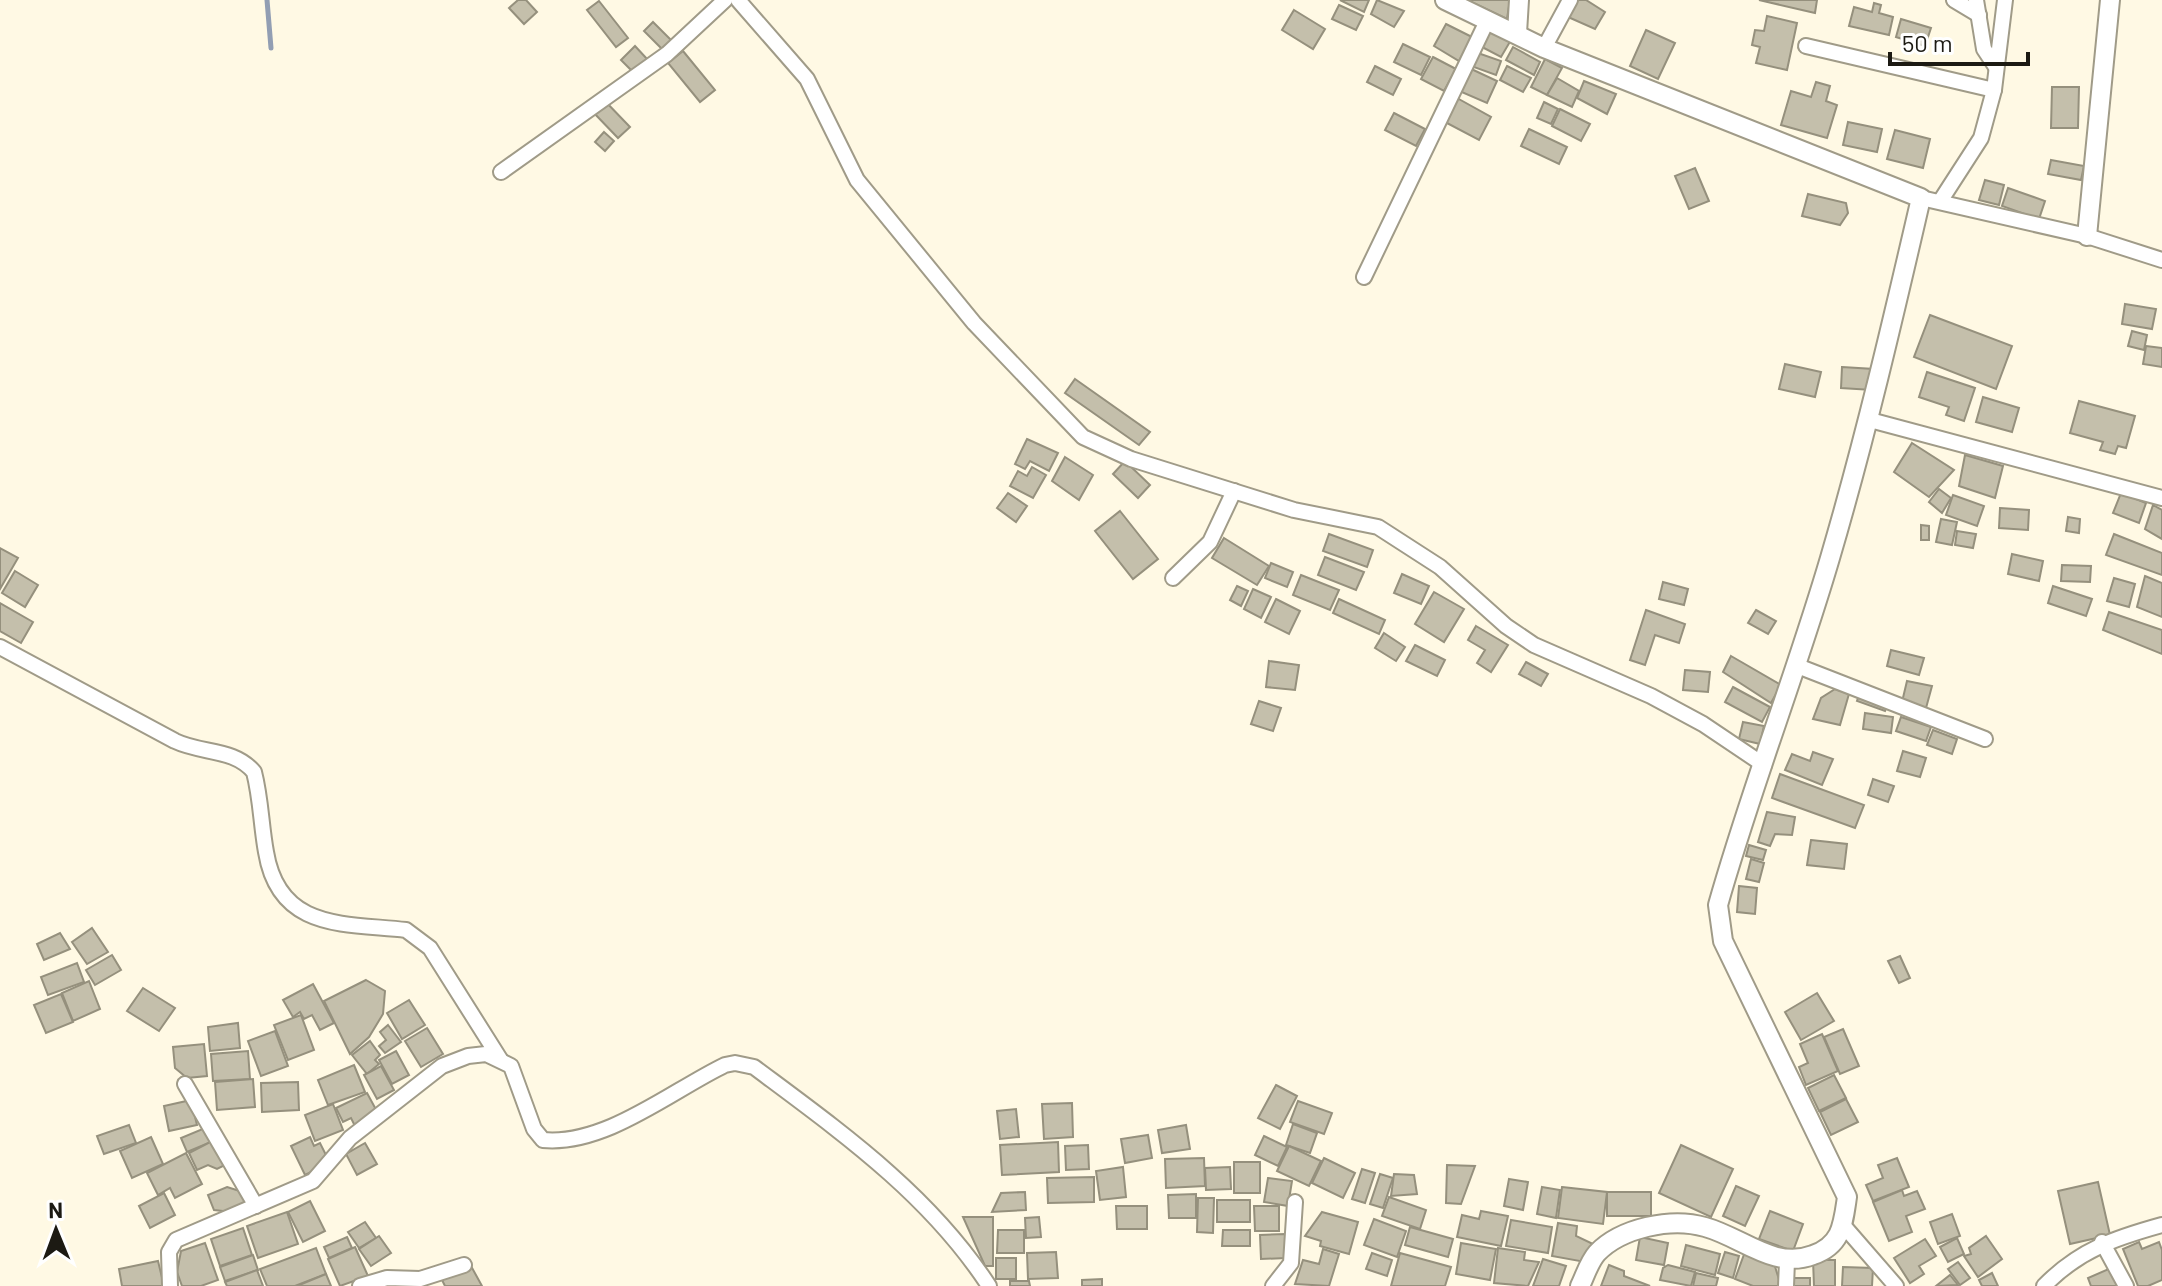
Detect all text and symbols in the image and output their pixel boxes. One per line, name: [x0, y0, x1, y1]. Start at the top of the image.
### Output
scale bar: [1890, 16, 2028, 66]
text: 50 m: [1902, 28, 1953, 57]
north arrow: [16, 1190, 96, 1270]
text: N: [48, 1196, 63, 1222]

